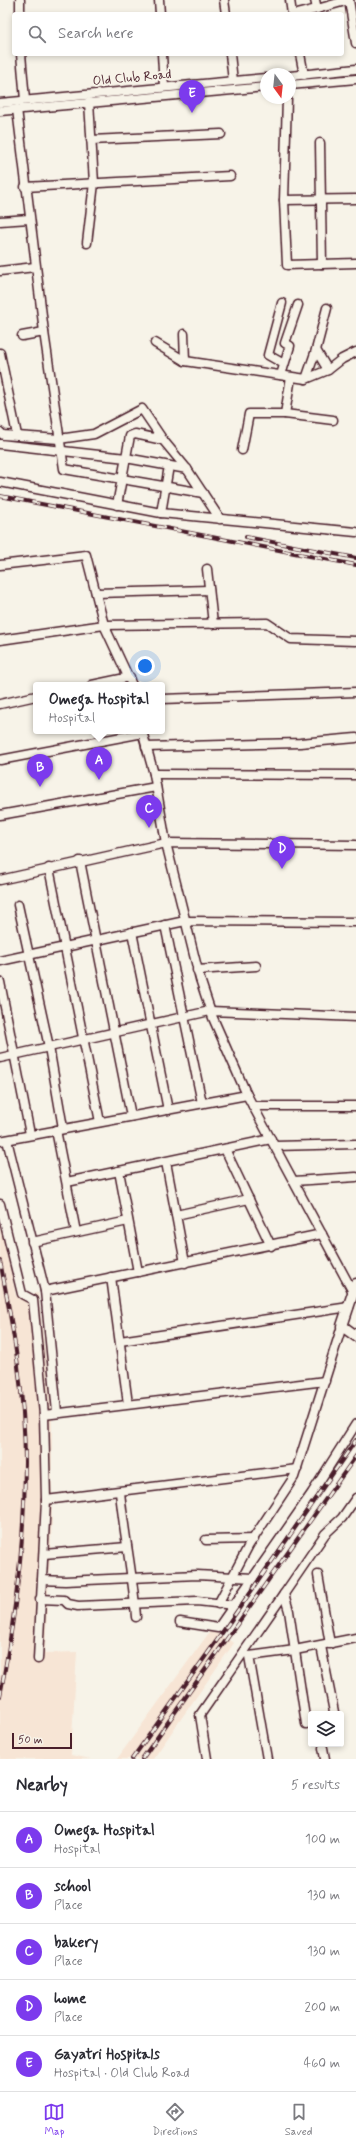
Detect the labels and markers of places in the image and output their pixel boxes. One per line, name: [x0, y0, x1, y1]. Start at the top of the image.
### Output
pin: E: [179, 80, 205, 113]
pin: A: [86, 747, 112, 780]
pin: B: [27, 754, 53, 787]
pin: C: [136, 795, 162, 828]
pin: D: [269, 836, 295, 869]

